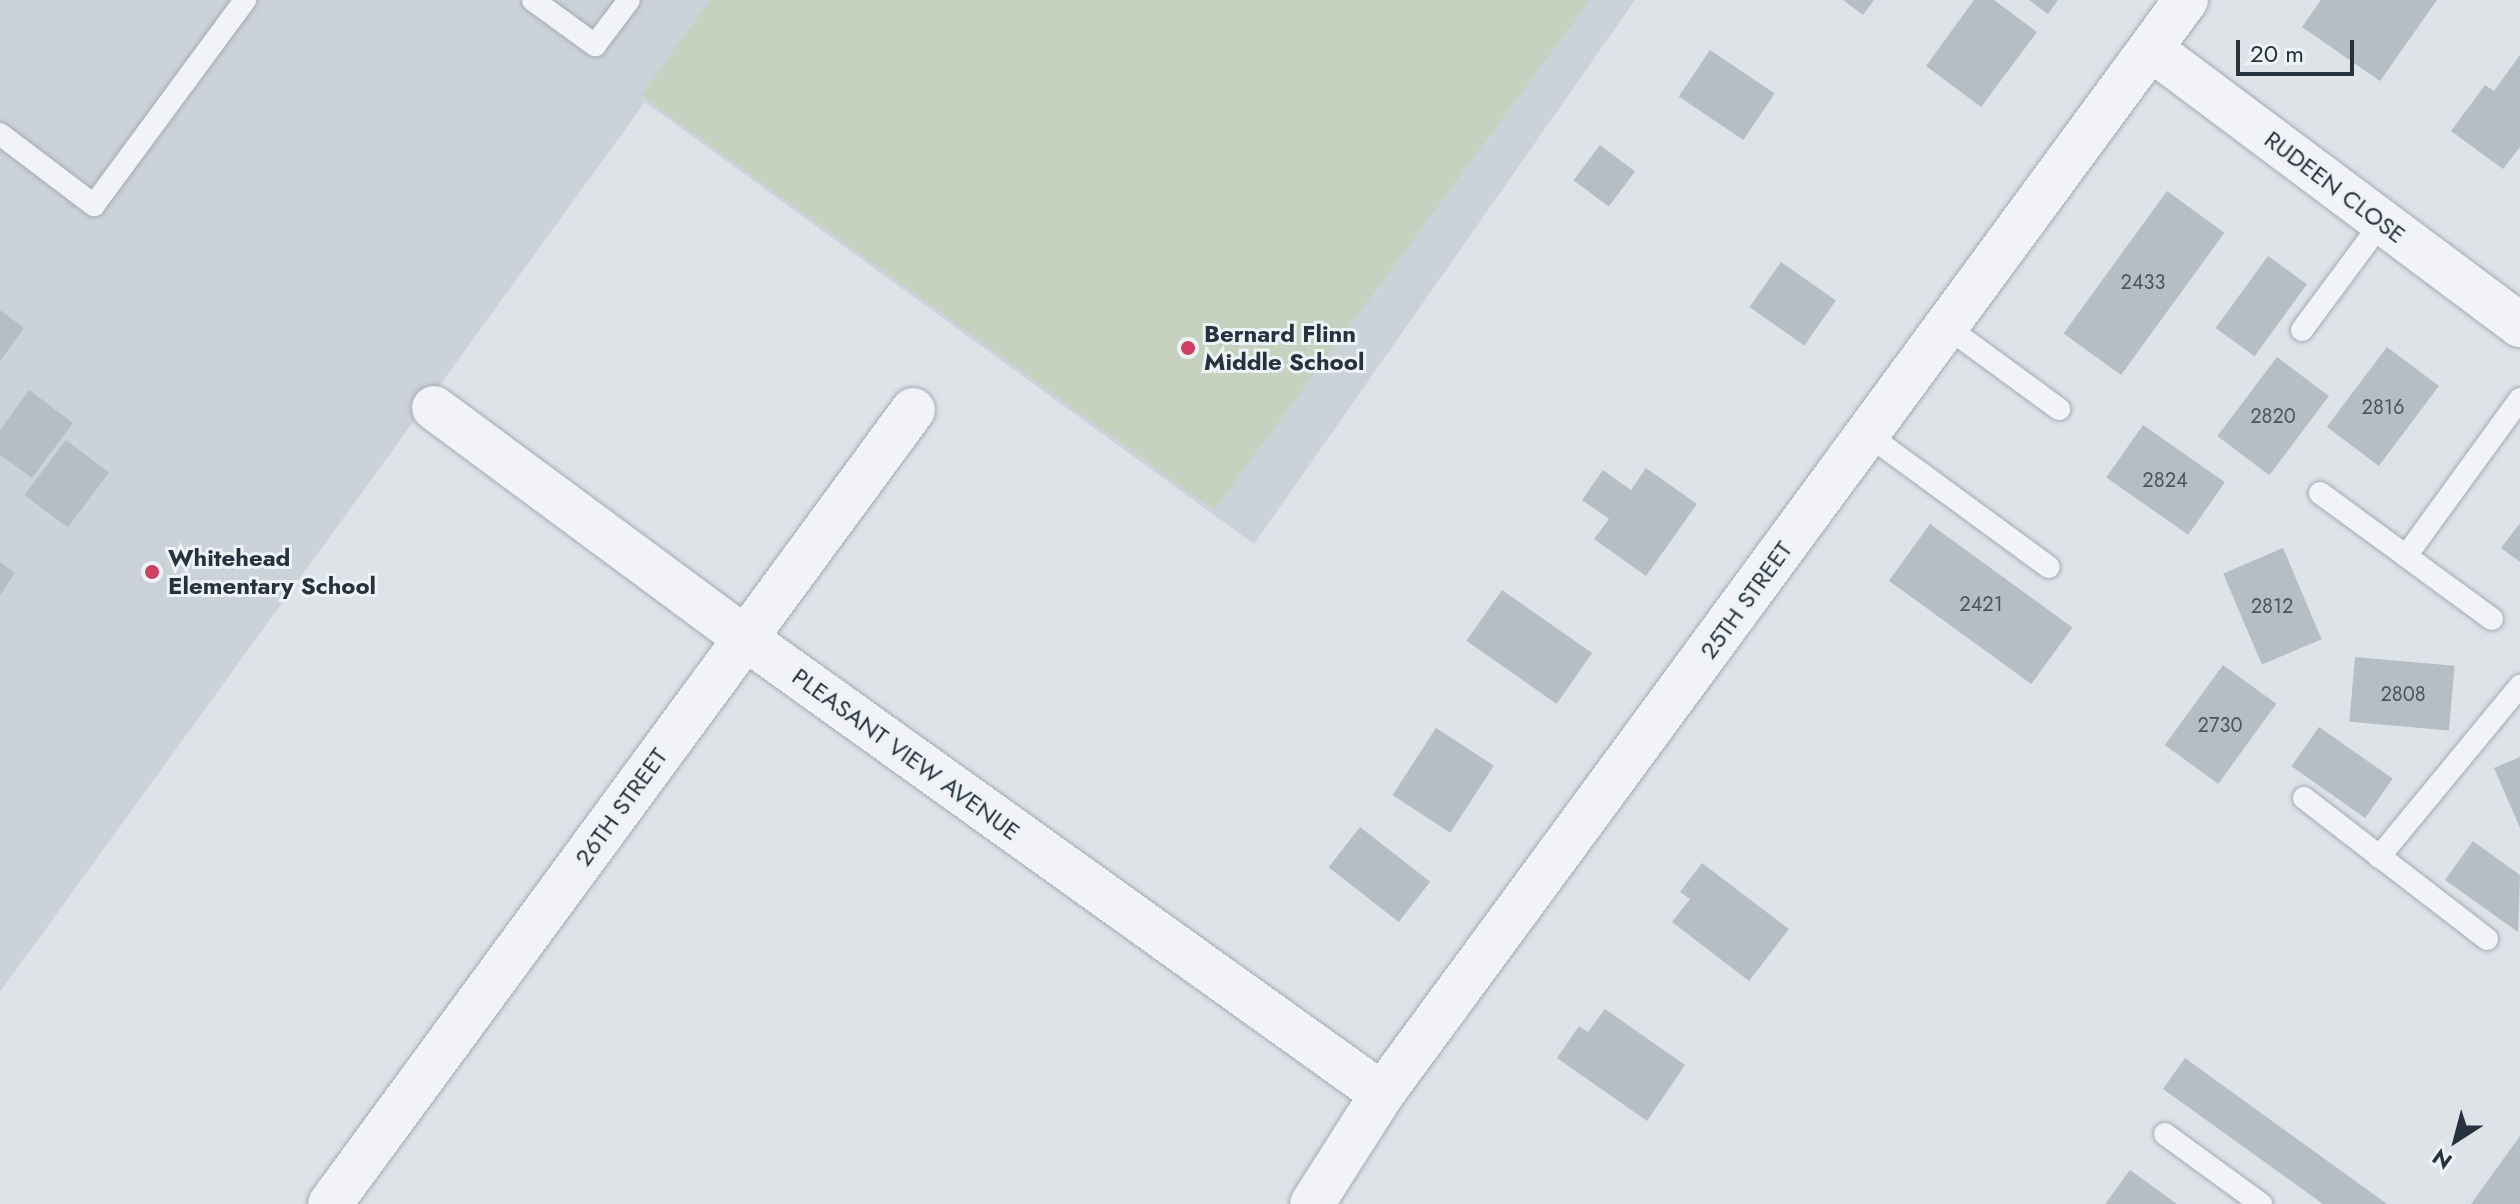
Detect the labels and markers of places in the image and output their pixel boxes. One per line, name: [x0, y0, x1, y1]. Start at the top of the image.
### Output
place label: Bernard Flinn Middle School: [1204, 320, 1364, 376]
marker: Bernard Flinn Middle School: [1179, 339, 1197, 357]
place label: Whitehead Elementary School: [168, 544, 376, 600]
marker: Whitehead Elementary School: [143, 563, 161, 581]

